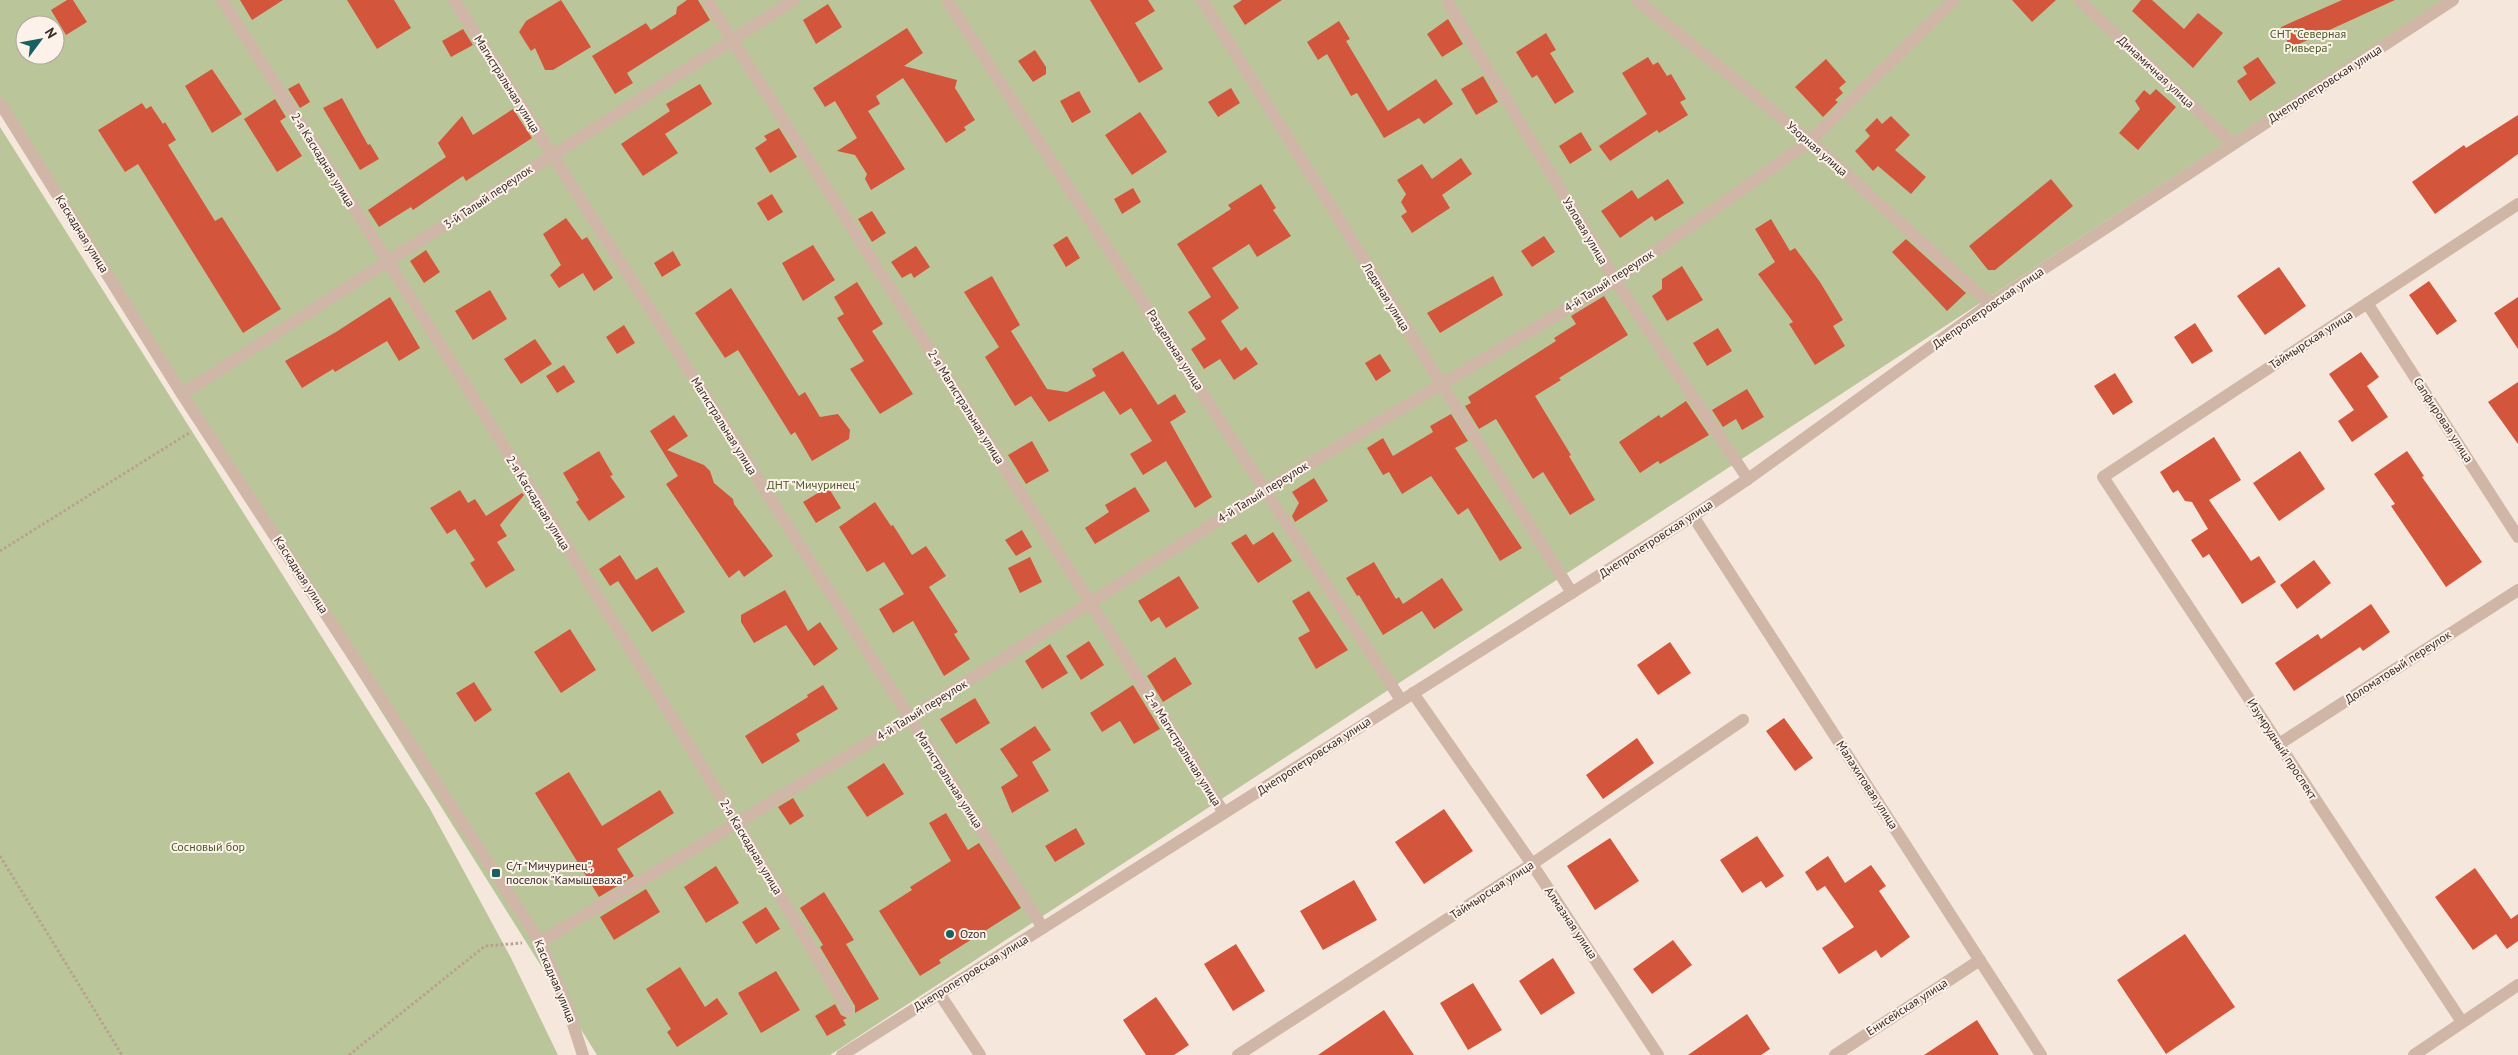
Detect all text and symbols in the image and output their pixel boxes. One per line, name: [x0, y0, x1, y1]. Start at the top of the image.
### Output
north arrow: [15, 15, 65, 65]
text: N: [41, 24, 61, 42]
park label: СНТ "Северная Ривьера": [2270, 26, 2346, 55]
street label: Магистральная улица: [471, 32, 544, 135]
street label: Динамичная улица: [2115, 32, 2198, 111]
street label: Днепропетровская улица: [2265, 41, 2384, 126]
street label: 2-я Каскадная улица: [288, 110, 359, 210]
street label: Узорная улица: [1784, 118, 1851, 179]
street label: 3-й Талый переулок: [441, 161, 535, 232]
street label: Каскадная улица: [53, 192, 112, 275]
street label: Узловая улица: [1560, 195, 1611, 267]
street label: 4-й Талый переулок: [1561, 246, 1657, 315]
street label: Ледяная улица: [1359, 259, 1413, 334]
street label: Днепропетровская улица: [1929, 263, 2046, 352]
street label: Раздельная улица: [1144, 306, 1207, 393]
street label: Таймырская улица: [2266, 307, 2355, 372]
street label: 2-я Магистральная улица: [925, 347, 1008, 467]
street label: Магистральная улица: [688, 374, 761, 477]
street label: Сапфировая улица: [2410, 374, 2476, 465]
street label: 2-я Каскадная улица: [503, 453, 574, 553]
street label: 4-й Талый переулок: [1215, 458, 1311, 525]
park label: ДНТ "Мичуринец": [767, 477, 859, 492]
street label: Днепропетровская улица: [1596, 496, 1715, 581]
street label: Каскадная улица: [271, 533, 332, 616]
street label: Доломатовый переулок: [2342, 627, 2454, 706]
street label: 4-й Талый переулок: [874, 676, 970, 743]
street label: 2-я Магистральная улица: [1142, 689, 1225, 809]
street label: Изумрудный проспект: [2244, 696, 2321, 802]
street label: Днепропетровская улица: [1254, 713, 1373, 798]
street label: Магистральная улица: [913, 729, 986, 831]
street label: Малахитовая улица: [1833, 738, 1902, 832]
street label: 2-я Каскадная улица: [717, 796, 786, 897]
park label: Сосновый бор: [171, 839, 245, 854]
street label: Таймырская улица: [1447, 857, 1536, 922]
place label: С/т "Мичуринец", поселок "Камышеваха": [506, 858, 626, 887]
marker: С/т "Мичуринец", поселок "Камышеваха": [490, 867, 502, 879]
street label: Алмазная улица: [1542, 884, 1601, 962]
place label: Ozon: [960, 926, 986, 941]
marker: Ozon: [944, 928, 956, 940]
street label: Днепропетровская улица: [910, 931, 1031, 1014]
street label: Каскадная улица: [531, 937, 580, 1025]
street label: Енисейская улица: [1863, 975, 1950, 1038]

